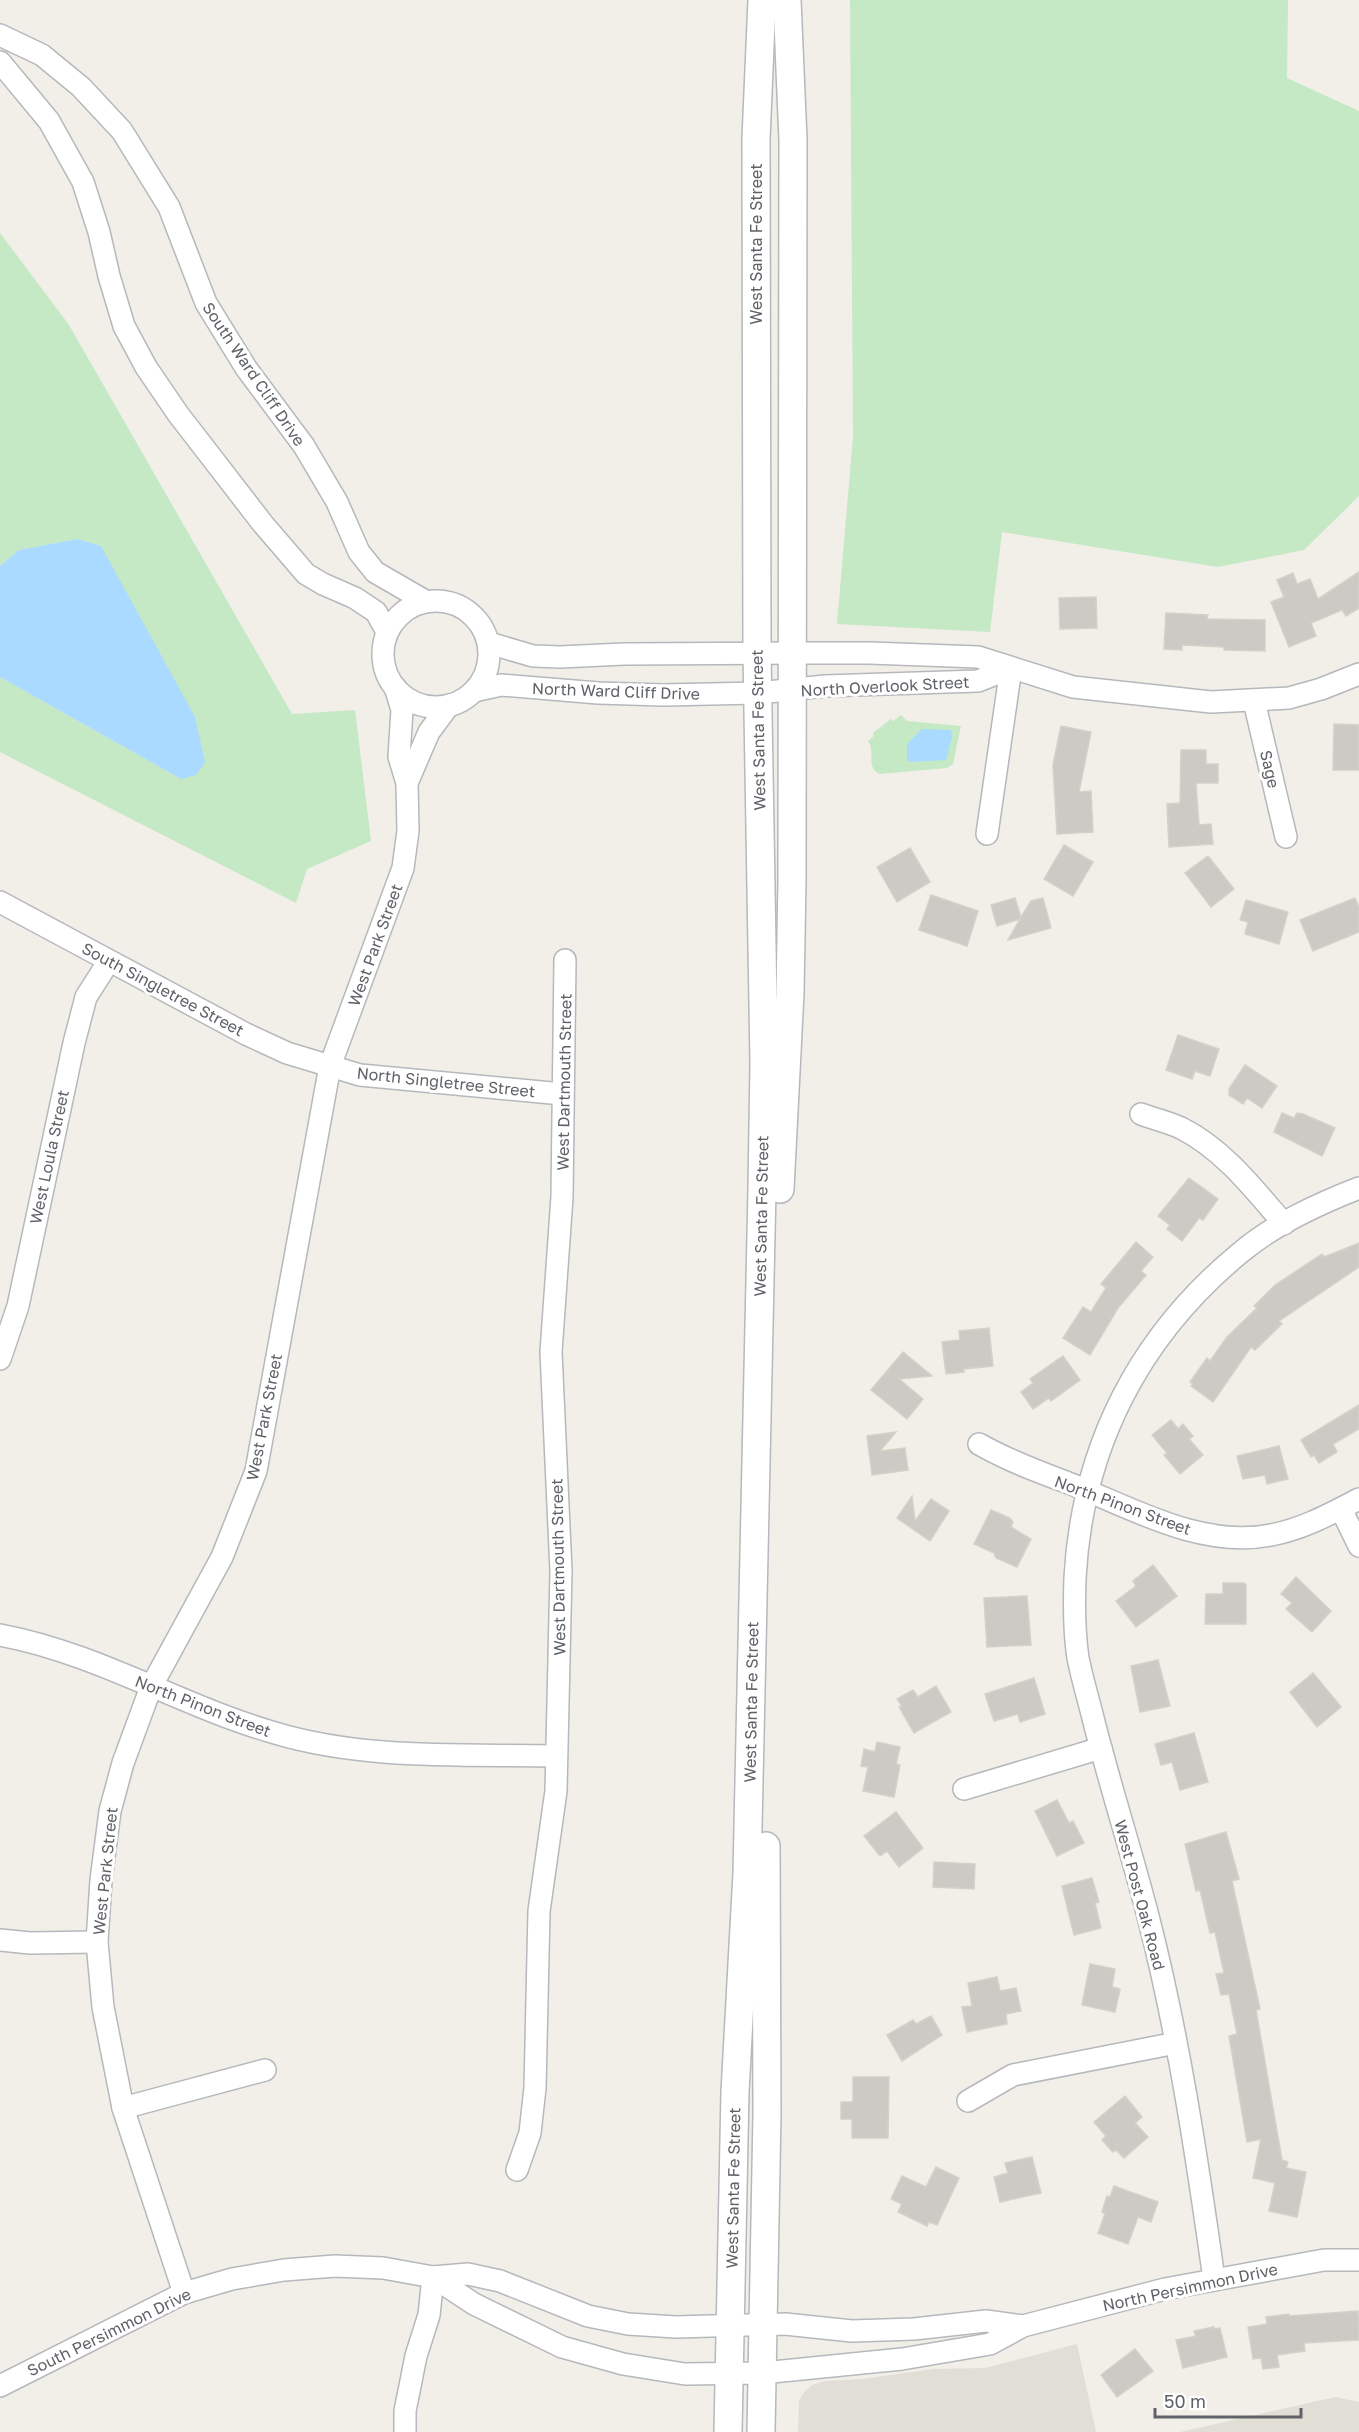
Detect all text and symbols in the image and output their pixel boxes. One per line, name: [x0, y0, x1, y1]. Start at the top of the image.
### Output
street label: West Santa Fe Street: [746, 163, 766, 325]
street label: South Ward Cliff Drive: [198, 298, 310, 450]
street label: West Santa Fe Street: [747, 649, 769, 811]
street label: North Overlook Street: [800, 672, 970, 700]
street label: North Ward Cliff Drive: [532, 678, 700, 704]
street label: Sage: [1256, 748, 1284, 790]
street label: West Park Street: [344, 881, 406, 1009]
street label: South Singletree Street: [79, 938, 247, 1040]
street label: West Dartmouth Street: [552, 993, 576, 1171]
street label: North Singletree Street: [356, 1063, 536, 1101]
street label: West Loula Street: [25, 1088, 73, 1226]
street label: West Santa Fe Street: [750, 1135, 772, 1297]
street label: West Park Street: [242, 1352, 286, 1482]
street label: North Pinon Street: [1052, 1471, 1194, 1539]
street label: West Dartmouth Street: [546, 1478, 570, 1656]
street label: West Santa Fe Street: [740, 1621, 762, 1783]
street label: North Pinon Street: [132, 1671, 274, 1741]
street label: West Park Street: [88, 1806, 122, 1936]
street label: West Post Oak Road: [1110, 1818, 1170, 1972]
street label: West Santa Fe Street: [722, 2107, 744, 2269]
street label: North Persimmon Drive: [1101, 2259, 1279, 2315]
street label: South Persimmon Drive: [24, 2284, 194, 2380]
scale bar: [1155, 2381, 1300, 2419]
text: 50 m: [1164, 2390, 1206, 2412]

